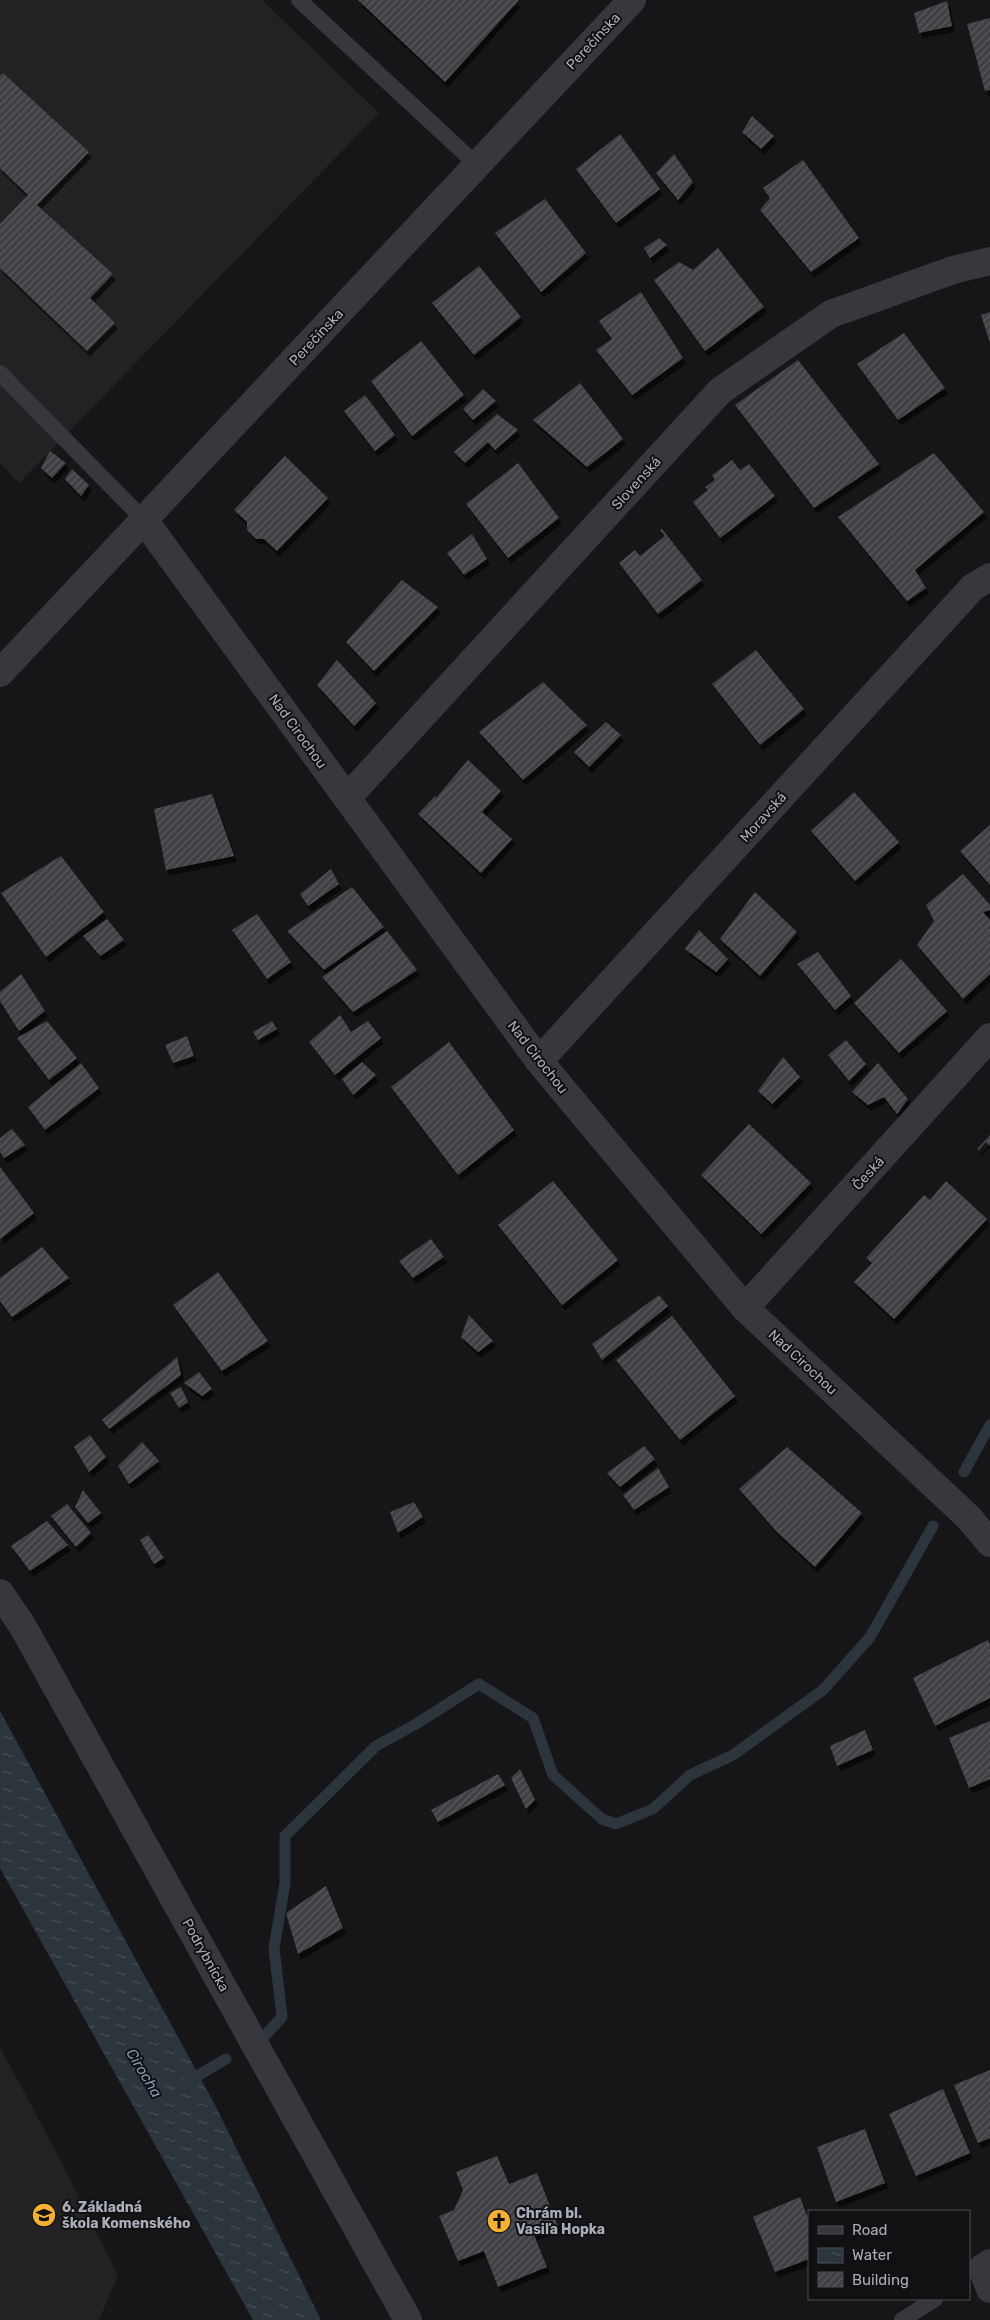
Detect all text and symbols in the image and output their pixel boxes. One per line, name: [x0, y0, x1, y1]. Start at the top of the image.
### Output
street label: Perečínska: [563, 9, 624, 73]
street label: Perečínska: [286, 305, 347, 369]
street label: Slovenská: [608, 453, 665, 513]
street label: Nad Cirochou: [265, 691, 330, 772]
street label: Moravská: [737, 789, 790, 846]
street label: Nad Cirochou: [504, 1017, 571, 1097]
street label: Česká: [848, 1152, 888, 1194]
street label: Nad Cirochou: [765, 1326, 841, 1399]
street label: Podrybnícka: [178, 1916, 233, 1995]
water label: Cirocha: [122, 2045, 166, 2101]
place label: 6. Základná škola Komenského: [62, 2199, 191, 2232]
school or university icon: 6. Základná škola Komenského: [31, 2202, 57, 2228]
place label: Chrám bl. Vasiľa Hopka: [516, 2205, 605, 2238]
church icon: Chrám bl. Vasiľa Hopka: [486, 2208, 512, 2234]
legend: [808, 2210, 970, 2300]
text: Road: [852, 2221, 888, 2239]
text: Water: [852, 2246, 892, 2264]
text: Building: [852, 2271, 909, 2289]

